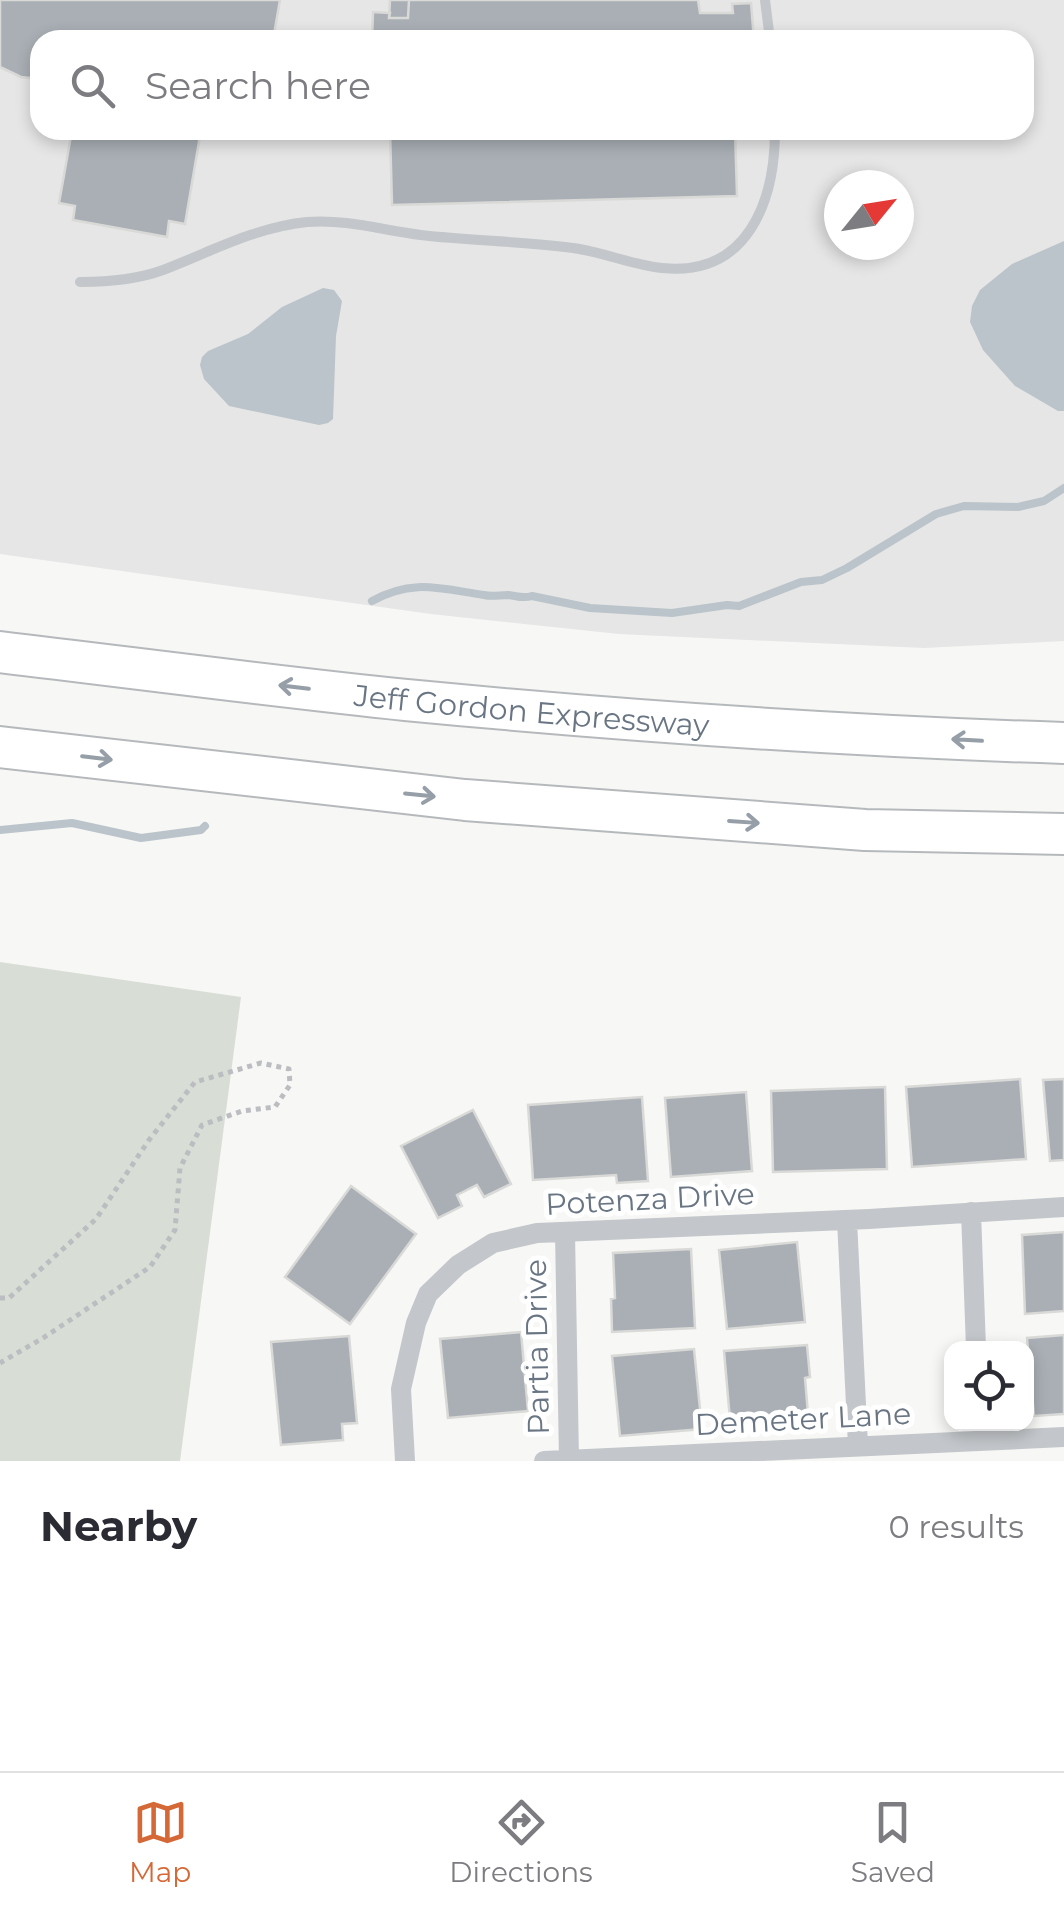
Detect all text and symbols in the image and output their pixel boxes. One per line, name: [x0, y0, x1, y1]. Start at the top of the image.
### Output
search box: [30, 30, 1034, 140]
icon: search: [65, 58, 120, 113]
text: Search here: [145, 62, 371, 109]
north arrow: [824, 170, 914, 260]
street label: Jeff Gordon Expressway: [351, 676, 711, 744]
one-way arrow: [278, 677, 310, 695]
one-way arrow: [951, 730, 983, 749]
one-way arrow: [80, 749, 112, 768]
one-way arrow: [403, 786, 435, 805]
one-way arrow: [727, 812, 759, 831]
street label: Potenza Drive: [544, 1175, 756, 1223]
street label: Partia Drive: [517, 1259, 557, 1435]
map controls: [944, 1341, 1034, 1431]
button: locate: [944, 1341, 1034, 1431]
street label: Demeter Lane: [694, 1395, 912, 1443]
text: Nearby: [40, 1500, 197, 1552]
text: 0 results: [889, 1507, 1024, 1546]
tab: Map: [129, 1795, 191, 1889]
tab: Directions: [449, 1795, 593, 1889]
tab: Saved: [851, 1795, 935, 1889]

